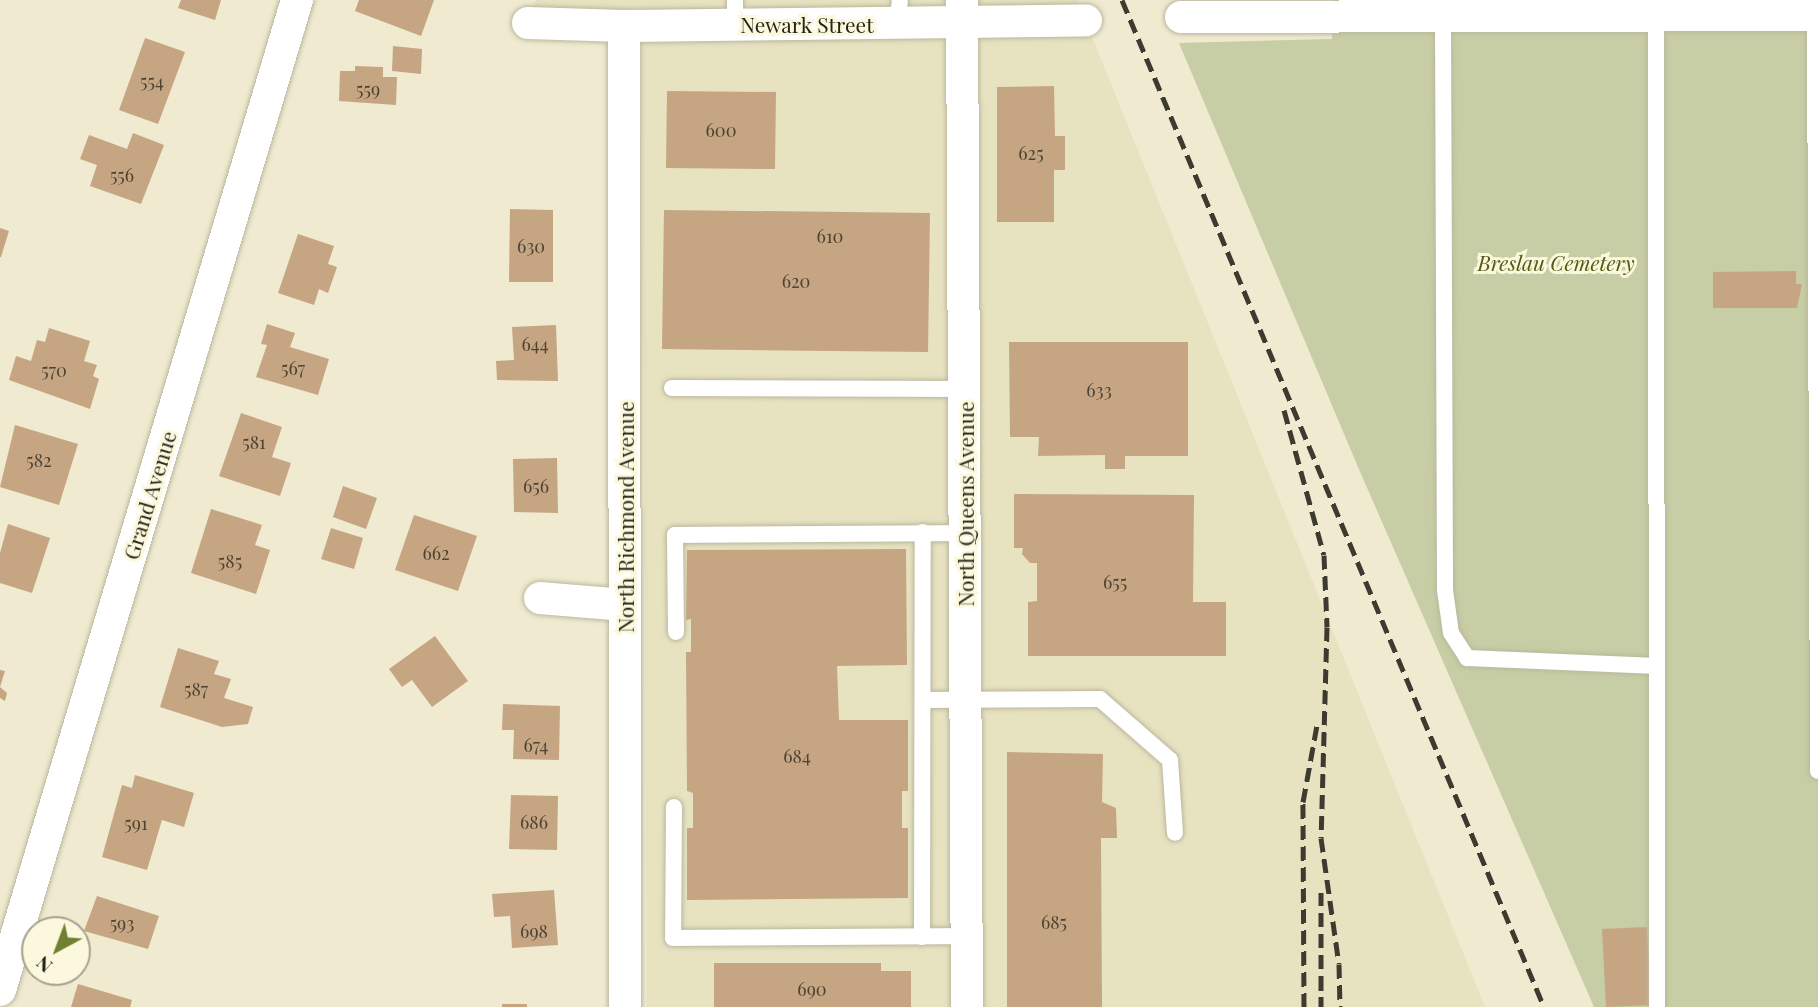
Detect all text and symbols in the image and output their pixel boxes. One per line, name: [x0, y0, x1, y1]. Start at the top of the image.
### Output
street label: Newark Street: [740, 11, 874, 37]
house number: 554: [140, 70, 164, 92]
house number: 559: [356, 78, 380, 100]
house number: 600: [706, 119, 736, 141]
house number: 625: [1018, 142, 1044, 164]
house number: 556: [110, 164, 134, 186]
house number: 610: [817, 225, 843, 247]
house number: 630: [517, 235, 545, 257]
park label: Breslau Cemetery: [1477, 249, 1635, 275]
house number: 620: [782, 270, 810, 292]
house number: 644: [521, 333, 549, 355]
house number: 567: [281, 357, 305, 379]
house number: 570: [41, 359, 67, 381]
house number: 633: [1086, 379, 1112, 401]
street label: North Richmond Avenue: [612, 401, 638, 633]
street label: North Queens Avenue: [952, 401, 978, 607]
street label: Grand Avenue: [117, 427, 181, 563]
house number: 581: [242, 431, 266, 453]
house number: 582: [26, 449, 52, 471]
house number: 656: [523, 475, 549, 497]
house number: 662: [422, 542, 450, 564]
house number: 585: [218, 550, 242, 572]
house number: 655: [1103, 571, 1127, 593]
house number: 587: [184, 678, 208, 700]
house number: 674: [524, 734, 548, 756]
house number: 684: [783, 745, 811, 767]
house number: 686: [520, 811, 548, 833]
house number: 591: [124, 812, 148, 834]
house number: 685: [1041, 911, 1067, 933]
house number: 593: [110, 912, 134, 934]
north arrow: [21, 916, 91, 986]
house number: 698: [520, 920, 548, 942]
text: N: [30, 951, 57, 980]
house number: 690: [797, 978, 827, 1000]

